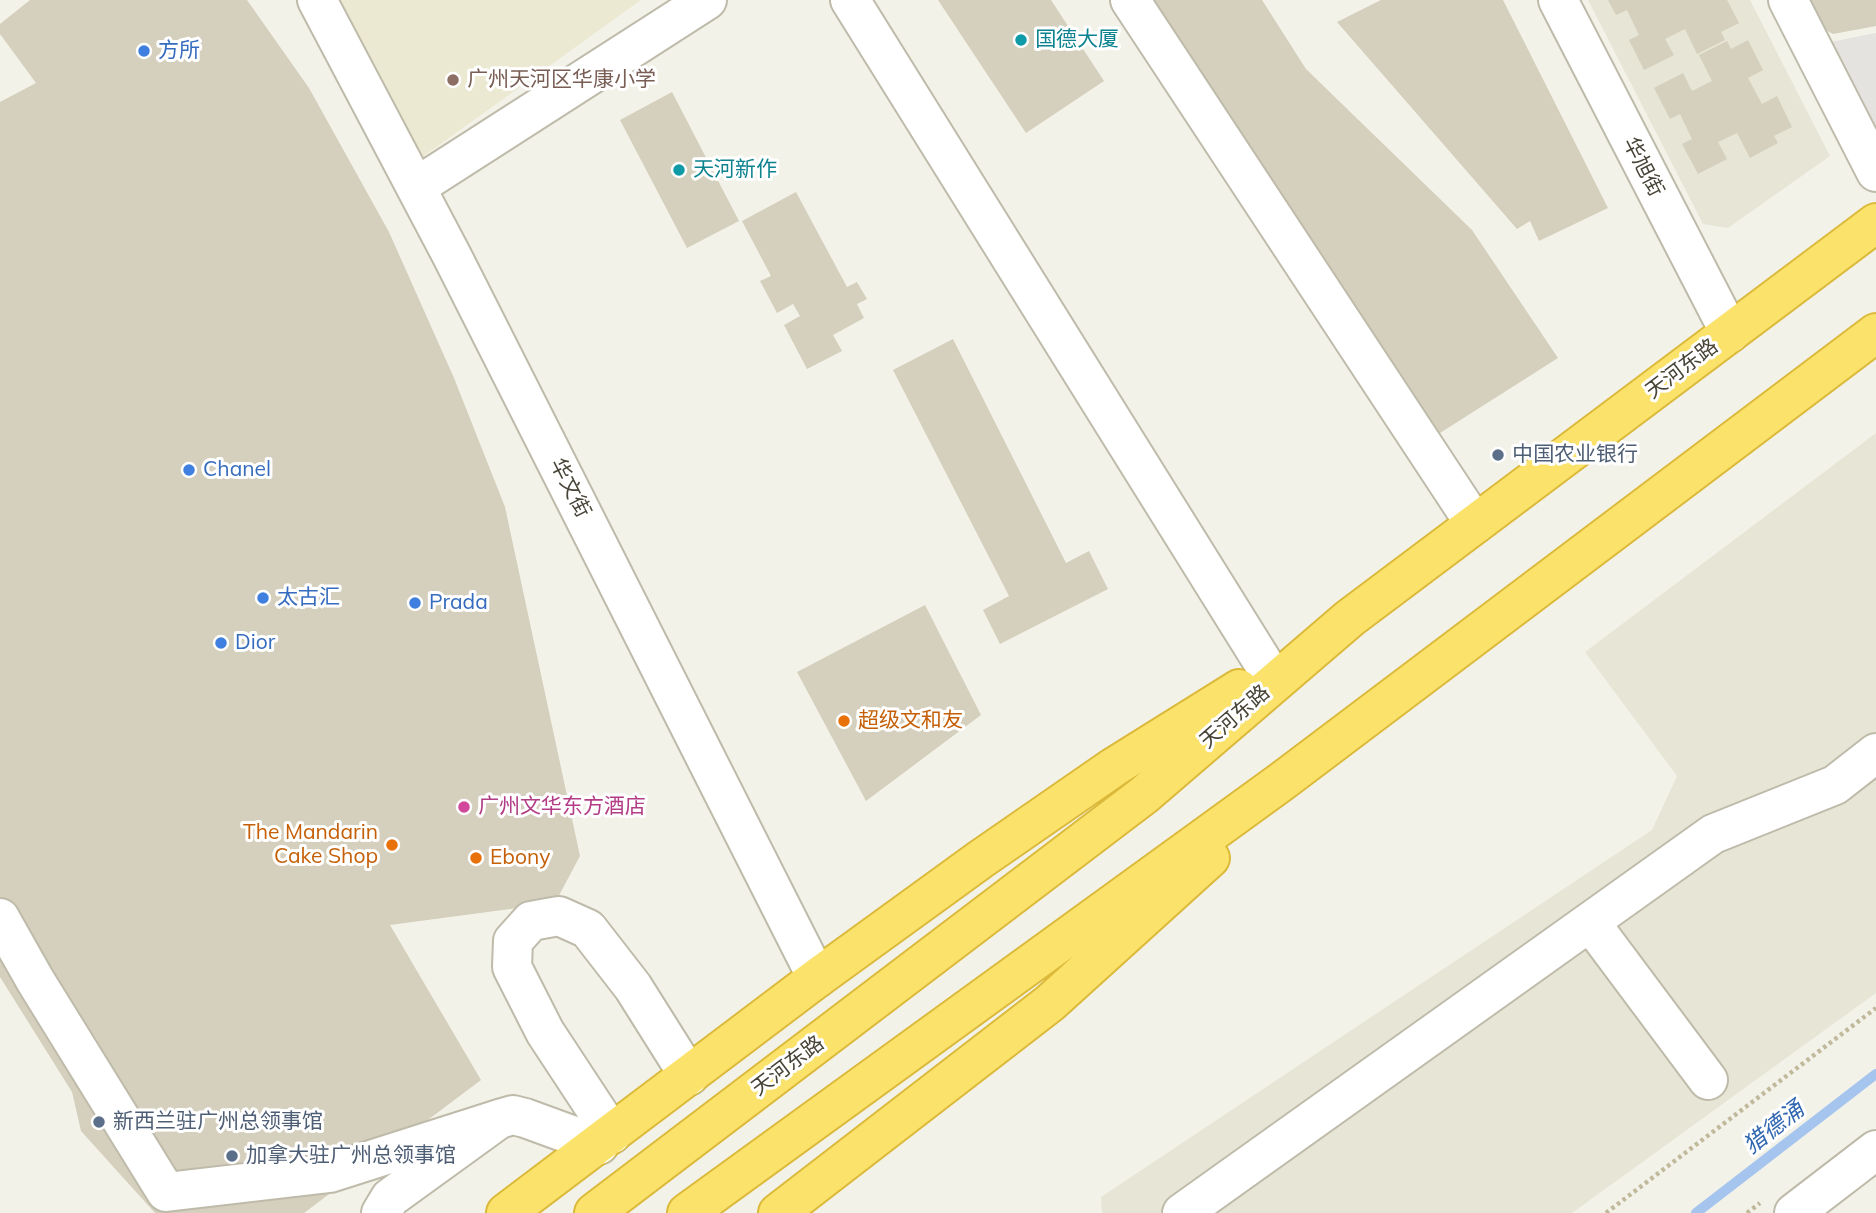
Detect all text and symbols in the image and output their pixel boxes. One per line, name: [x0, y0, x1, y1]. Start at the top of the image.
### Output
place label: 国德大厦: [1035, 27, 1119, 53]
marker: 国德大厦: [1013, 32, 1029, 48]
place label: 方所: [158, 38, 200, 64]
marker: 方所: [136, 43, 152, 59]
place label: 广州天河区华康小学: [467, 67, 656, 93]
marker: 广州天河区华康小学: [445, 72, 461, 88]
street label: 华旭街: [1617, 133, 1669, 201]
place label: 天河新作: [693, 157, 777, 183]
marker: 天河新作: [671, 162, 687, 178]
street label: 天河东路: [1641, 334, 1723, 404]
place label: 中国农业银行: [1512, 442, 1638, 468]
marker: 中国农业银行: [1490, 447, 1506, 463]
street label: 华文街: [544, 454, 596, 522]
place label: Chanel: [203, 457, 271, 483]
marker: Chanel: [181, 462, 197, 478]
place label: 太古汇: [277, 585, 340, 611]
marker: 太古汇: [255, 590, 271, 606]
place label: Prada: [429, 590, 488, 616]
marker: Prada: [407, 595, 423, 611]
place label: Dior: [235, 630, 275, 656]
marker: Dior: [213, 635, 229, 651]
street label: 天河东路: [1195, 680, 1275, 754]
place label: 超级文和友: [858, 708, 963, 734]
marker: 超级文和友: [836, 713, 852, 729]
place label: 广州文华东方酒店: [478, 794, 646, 820]
marker: 广州文华东方酒店: [456, 799, 472, 815]
place label: The Mandarin Cake Shop: [243, 820, 378, 870]
marker: The Mandarin Cake Shop: [384, 837, 400, 853]
place label: Ebony: [490, 845, 550, 871]
marker: Ebony: [468, 850, 484, 866]
street label: 天河东路: [747, 1031, 829, 1101]
water label: 猎德涌: [1738, 1096, 1810, 1160]
place label: 新西兰驻广州总领事馆: [113, 1109, 323, 1135]
marker: 新西兰驻广州总领事馆: [91, 1114, 107, 1130]
place label: 加拿大驻广州总领事馆: [246, 1143, 456, 1169]
marker: 加拿大驻广州总领事馆: [224, 1148, 240, 1164]

